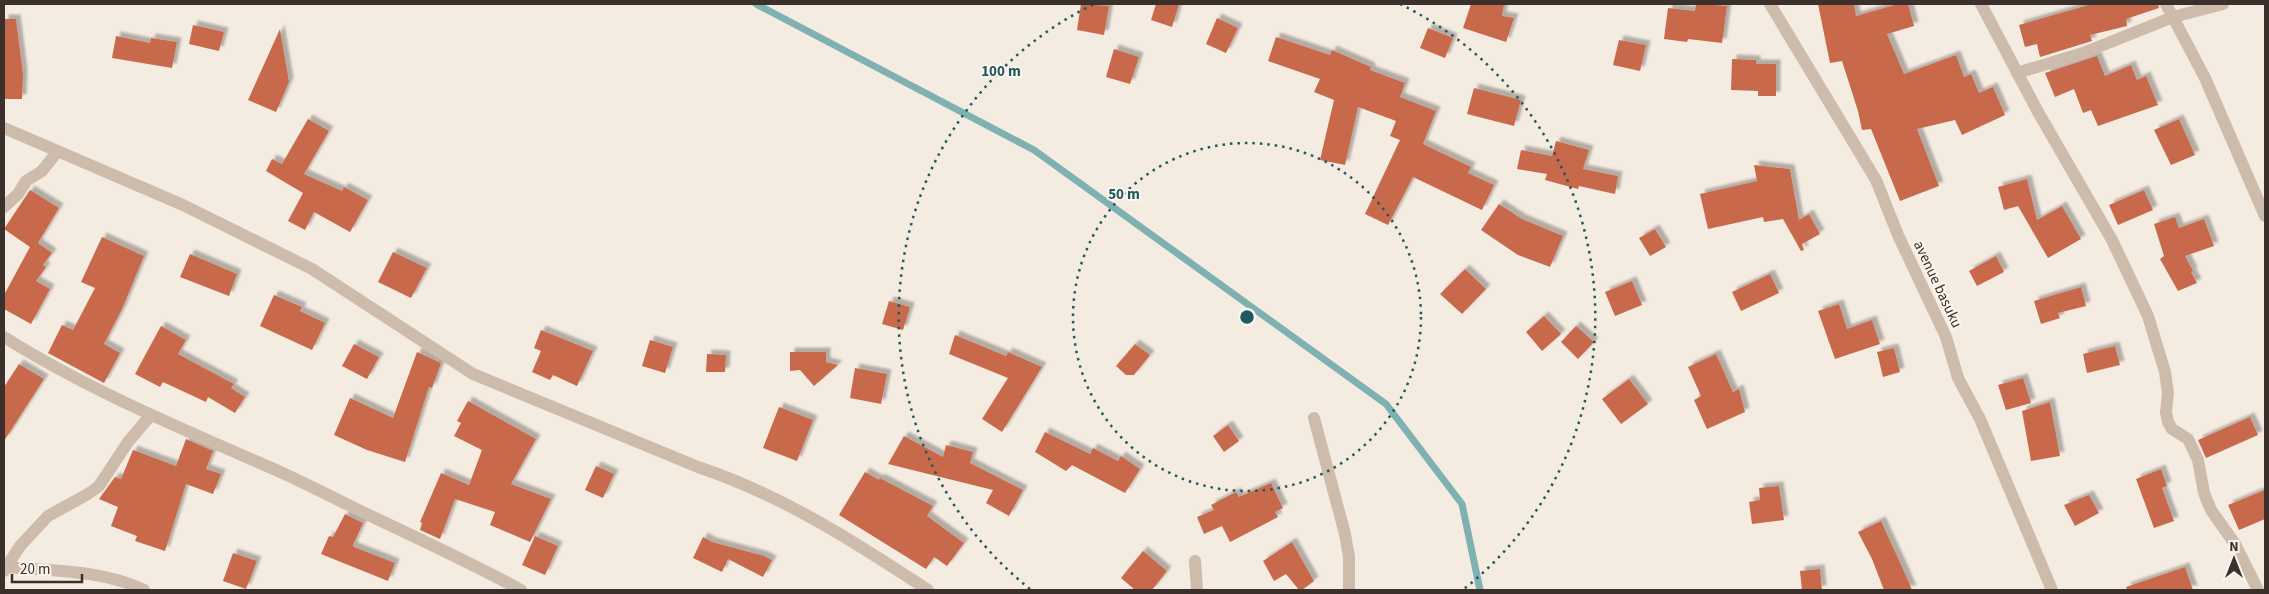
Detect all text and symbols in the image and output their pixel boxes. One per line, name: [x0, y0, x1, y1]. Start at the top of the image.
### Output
text: 100 m: [981, 61, 1021, 82]
text: 50 m: [1108, 184, 1140, 205]
street label: avenue basuku: [1908, 237, 1967, 331]
centre of rings: [1238, 308, 1256, 326]
north arrow: [2209, 534, 2259, 584]
text: N: [2229, 537, 2239, 557]
scale bar: [12, 552, 82, 584]
text: 20 m: [20, 559, 50, 580]

